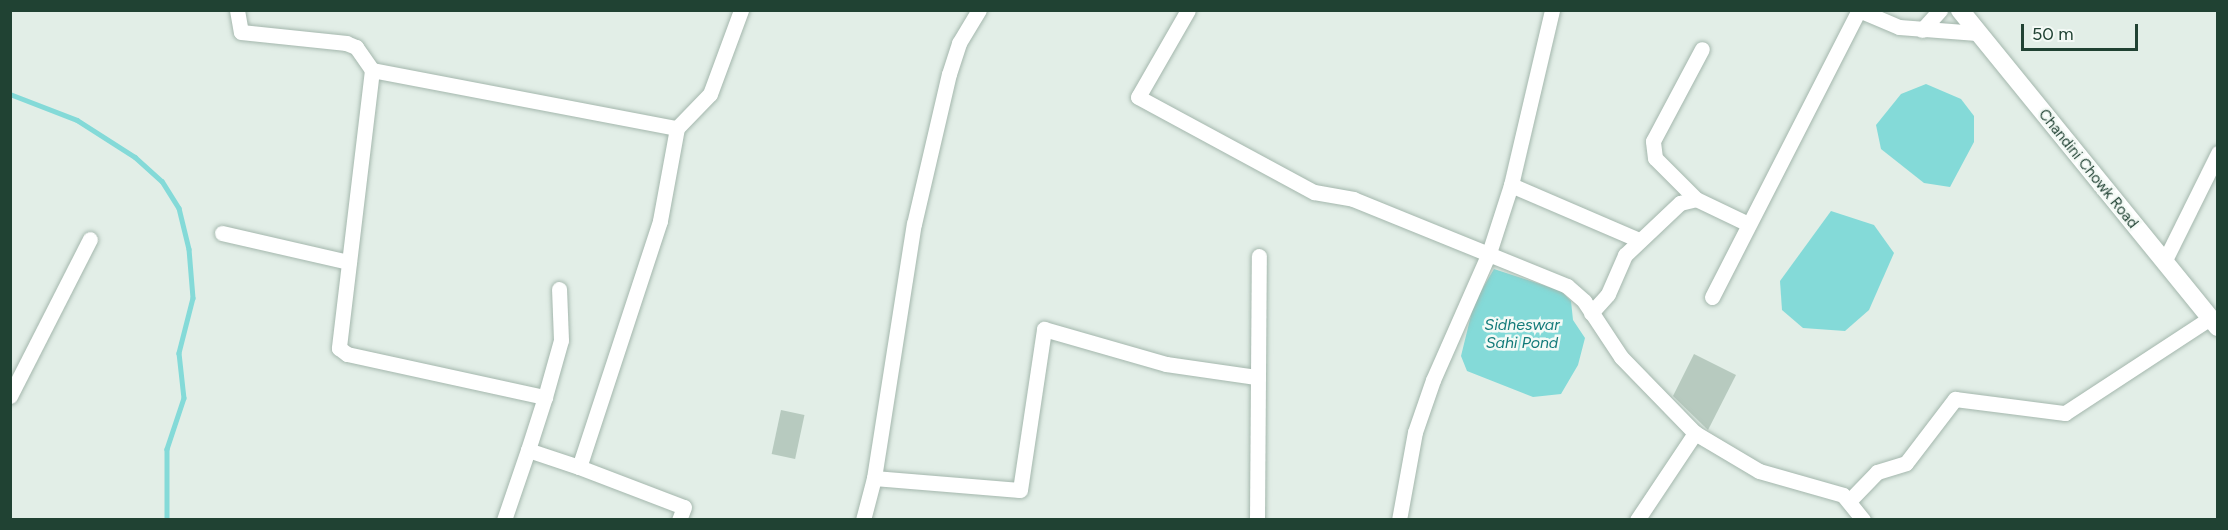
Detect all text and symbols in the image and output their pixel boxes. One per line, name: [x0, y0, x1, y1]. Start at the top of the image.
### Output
scale bar: [2024, 12, 2141, 50]
text: 50 m: [2032, 23, 2074, 45]
street label: Chandini Chowk Road: [2034, 106, 2142, 232]
water label: Sidheswar Sahi Pond: [1484, 315, 1560, 353]

